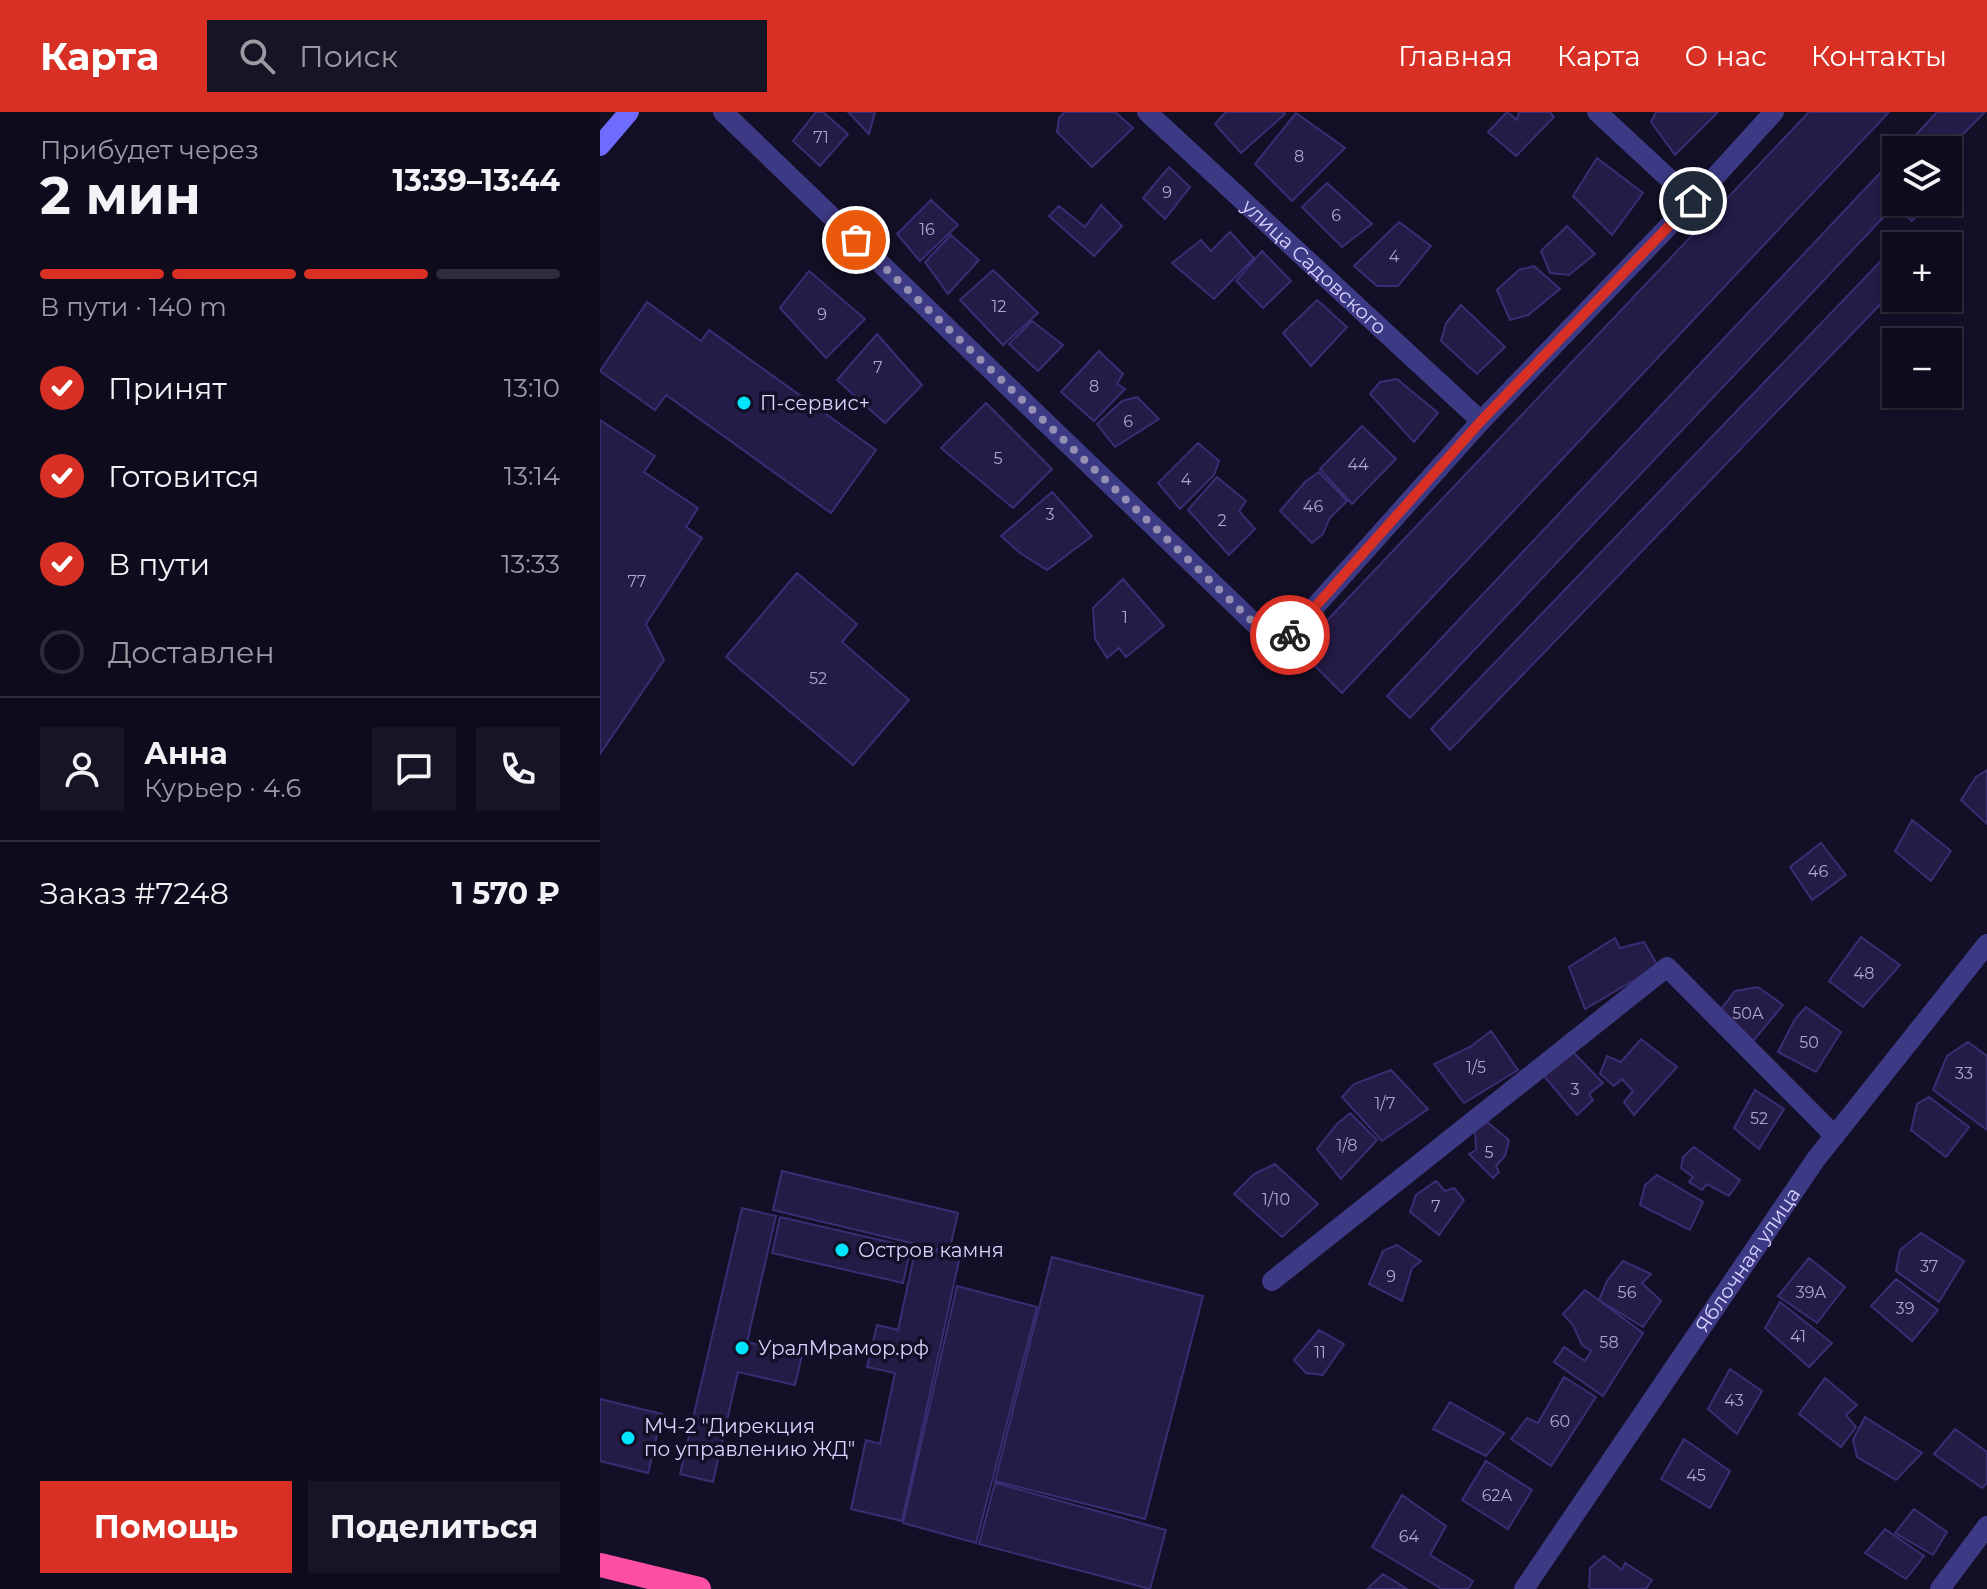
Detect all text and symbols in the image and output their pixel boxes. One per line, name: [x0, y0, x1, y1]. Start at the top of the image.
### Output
search box: [207, 20, 767, 92]
text: Карта: [40, 33, 159, 80]
icon: search: [235, 34, 279, 78]
text: Поиск: [299, 38, 398, 75]
text: Главная: [1398, 39, 1513, 73]
text: Карта: [1557, 39, 1641, 73]
text: О нас: [1685, 39, 1767, 73]
text: Контакты: [1811, 39, 1947, 73]
house number: 71: [813, 128, 829, 147]
text: Прибудет через: [40, 134, 259, 166]
map controls: [1882, 136, 1962, 408]
button: layers: [1882, 136, 1962, 216]
house number: 8: [1294, 147, 1304, 166]
text: 13:39–13:44: [393, 162, 560, 199]
text: 2 мин: [40, 164, 201, 227]
pin: [1659, 167, 1727, 235]
icon: home: [1671, 179, 1715, 223]
house number: 9: [1162, 183, 1172, 202]
street label: улица Садовского: [1236, 193, 1392, 340]
pin: [822, 206, 890, 274]
house number: 6: [1331, 206, 1341, 225]
icon: bag: [834, 218, 878, 262]
house number: 16: [919, 220, 935, 239]
button: +: [1882, 232, 1962, 312]
house number: 4: [1389, 247, 1400, 266]
text: В пути · 140 m: [40, 291, 227, 323]
house number: 12: [992, 297, 1006, 316]
house number: 9: [817, 305, 827, 324]
button: −: [1882, 328, 1962, 408]
house number: 7: [873, 358, 883, 377]
icon: check: [40, 366, 84, 410]
text: Принят: [108, 370, 227, 407]
text: 13:10: [504, 372, 560, 404]
house number: 8: [1089, 377, 1099, 396]
place label: П-сервис+: [760, 391, 870, 415]
marker: П-сервис+: [735, 394, 753, 412]
house number: 6: [1123, 412, 1133, 431]
house number: 5: [993, 449, 1003, 468]
icon: check: [40, 454, 84, 498]
house number: 44: [1347, 455, 1369, 474]
text: Готовится: [108, 458, 260, 495]
text: 13:14: [504, 460, 560, 492]
house number: 4: [1181, 470, 1192, 489]
house number: 46: [1303, 497, 1323, 516]
house number: 3: [1045, 505, 1055, 524]
house number: 2: [1217, 511, 1227, 530]
icon: check: [40, 542, 84, 586]
text: В пути: [108, 546, 210, 583]
text: 13:33: [501, 548, 560, 580]
house number: 77: [628, 572, 646, 591]
courier: [1250, 595, 1330, 675]
house number: 1: [1122, 608, 1128, 627]
icon: bike: [1268, 613, 1312, 657]
text: Доставлен: [108, 634, 275, 671]
house number: 52: [809, 669, 827, 688]
button: person: [40, 727, 124, 811]
button: chat: [372, 727, 456, 811]
button: phone: [476, 727, 560, 811]
text: Анна: [144, 735, 228, 772]
text: Курьер · 4.6: [144, 772, 301, 804]
house number: 46: [1808, 862, 1828, 881]
text: Заказ #7248: [40, 875, 229, 912]
text: 1 570 ₽: [452, 875, 560, 912]
house number: 48: [1854, 964, 1874, 983]
house number: 50А: [1732, 1004, 1764, 1023]
house number: 50: [1799, 1033, 1819, 1052]
house number: 1/5: [1466, 1058, 1486, 1077]
house number: 33: [1955, 1064, 1973, 1083]
house number: 3: [1570, 1080, 1580, 1099]
house number: 1/7: [1375, 1094, 1395, 1113]
house number: 52: [1750, 1109, 1768, 1128]
house number: 1/8: [1337, 1136, 1358, 1155]
house number: 5: [1484, 1143, 1494, 1162]
street label: Яблочная улица: [1690, 1183, 1805, 1337]
house number: 1/10: [1262, 1190, 1290, 1209]
house number: 7: [1431, 1197, 1441, 1216]
place label: Остров камня: [858, 1238, 1004, 1262]
marker: Остров камня: [833, 1241, 851, 1259]
house number: 37: [1920, 1257, 1938, 1276]
house number: 9: [1386, 1267, 1396, 1286]
house number: 56: [1618, 1283, 1637, 1302]
house number: 39А: [1796, 1283, 1826, 1302]
house number: 39: [1896, 1299, 1914, 1318]
house number: 41: [1790, 1327, 1806, 1346]
house number: 58: [1599, 1333, 1619, 1352]
place label: УралМрамор.рф: [758, 1336, 929, 1360]
marker: УралМрамор.рф: [733, 1339, 751, 1357]
house number: 11: [1314, 1343, 1326, 1362]
house number: 43: [1724, 1391, 1744, 1410]
house number: 60: [1550, 1412, 1570, 1431]
place label: МЧ-2 "Дирекция по управлению ЖД": [644, 1414, 855, 1461]
marker: МЧ-2 "Дирекция по управлению ЖД": [619, 1429, 637, 1447]
house number: 45: [1686, 1466, 1706, 1485]
button: Помощь: [40, 1481, 292, 1573]
button: Поделиться: [308, 1481, 560, 1573]
house number: 62А: [1482, 1486, 1512, 1505]
house number: 64: [1399, 1527, 1420, 1546]

